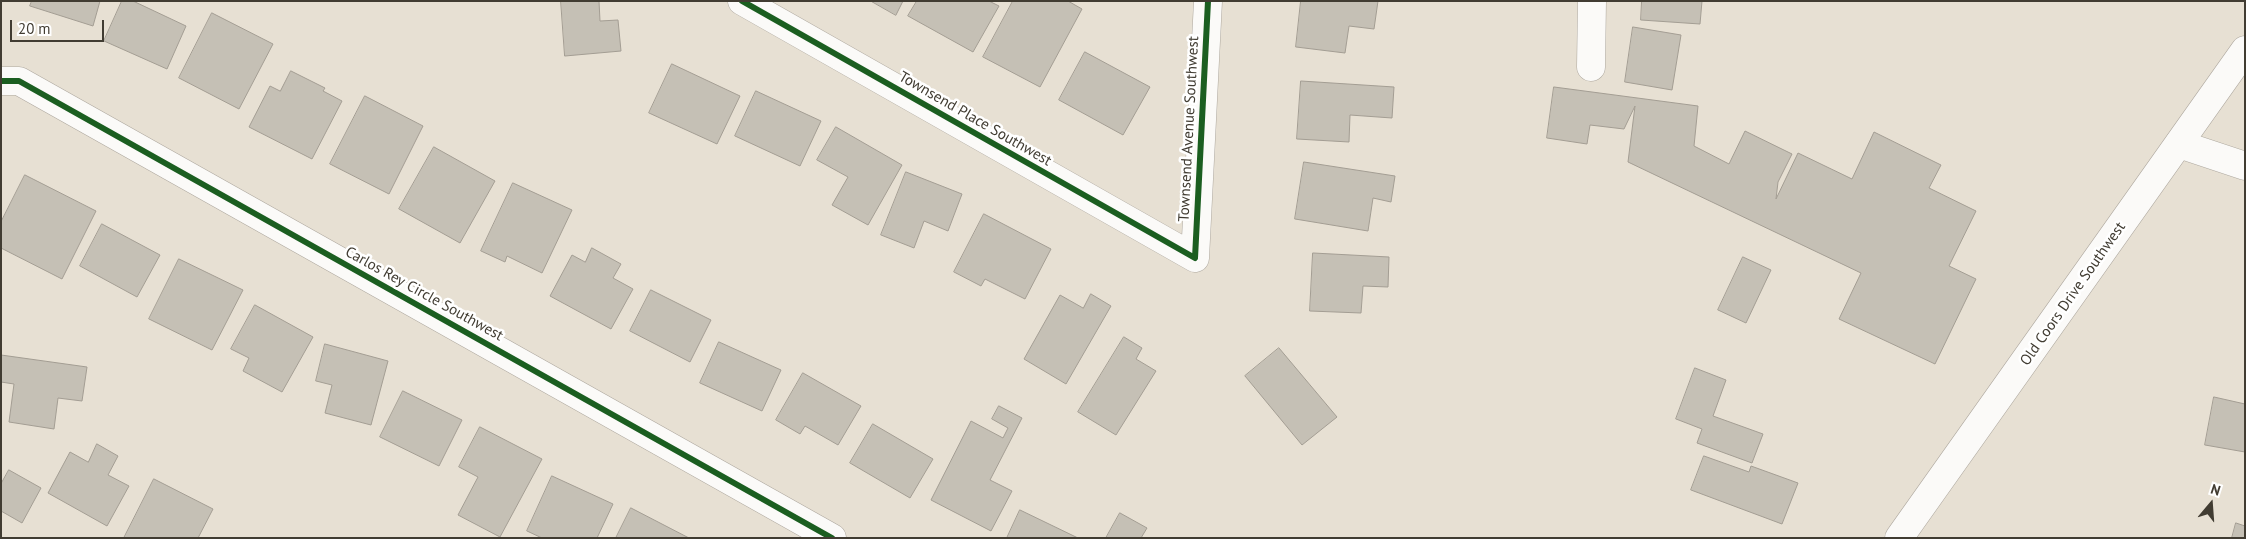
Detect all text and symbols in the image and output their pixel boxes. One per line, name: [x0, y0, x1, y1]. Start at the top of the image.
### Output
scale bar: [12, 10, 106, 42]
text: 20 m: [18, 19, 51, 38]
street label: Townsend Avenue Southwest: [1175, 36, 1203, 222]
street label: Townsend Place Southwest: [895, 68, 1055, 170]
street label: Old Coors Drive Southwest: [2017, 219, 2129, 369]
street label: Carlos Rey Circle Southwest: [342, 243, 506, 345]
north arrow: [2186, 479, 2236, 529]
text: N: [2208, 480, 2223, 500]

